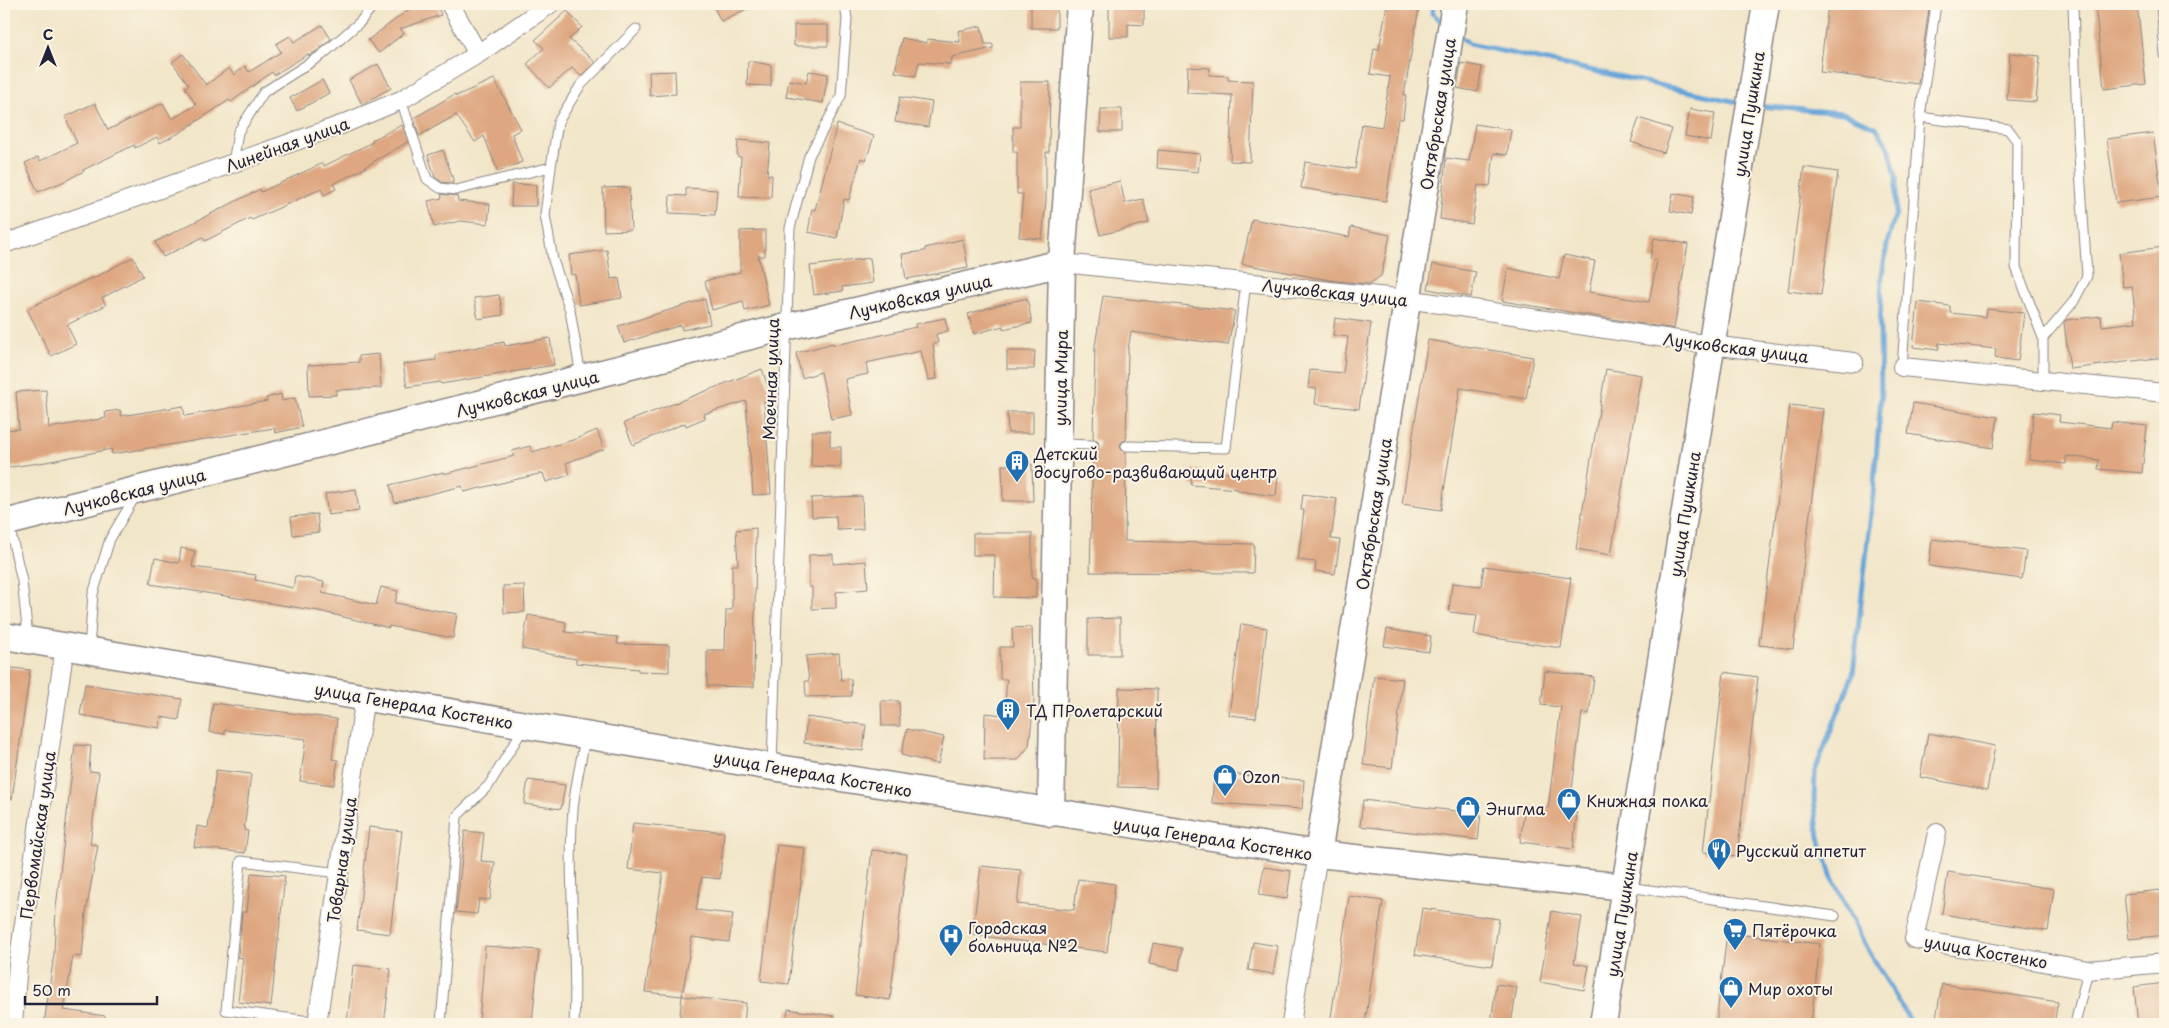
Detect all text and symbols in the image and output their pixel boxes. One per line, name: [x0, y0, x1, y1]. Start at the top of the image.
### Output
north arrow: [22, 22, 72, 72]
text: С: [43, 24, 53, 45]
street label: Октябрьская улица: [1413, 36, 1461, 192]
street label: улица Пушкина: [1726, 49, 1770, 179]
street label: Линейная улица: [222, 111, 352, 177]
street label: Лучковская улица: [846, 268, 994, 324]
street label: Лучковская улица: [1261, 272, 1409, 312]
street label: Моечная улица: [756, 318, 784, 440]
street label: Лучковская улица: [1662, 326, 1810, 368]
street label: улица Мира: [1047, 330, 1073, 426]
street label: Лучковская улица: [453, 364, 601, 422]
street label: Октябрьская улица: [1349, 436, 1397, 592]
place label: Детский досугово-развивающий центр: [1033, 441, 1277, 483]
building icon: Детский досугово-развивающий центр: [1004, 449, 1030, 483]
street label: улица Пушкина: [1662, 449, 1706, 579]
street label: Лучковская улица: [60, 462, 208, 520]
street label: улица Генерала Костенко: [313, 676, 515, 734]
building icon: ТД ПРолетарский: [995, 697, 1021, 731]
place label: ТД ПРолетарский: [1026, 698, 1163, 722]
street label: улица Генерала Костенко: [712, 744, 914, 802]
street label: Первомайская улица: [13, 749, 61, 921]
shop icon: Ozon: [1212, 763, 1238, 797]
place label: Ozon: [1242, 764, 1280, 788]
shop icon: Книжная полка: [1556, 787, 1582, 821]
place label: Книжная полка: [1586, 788, 1708, 812]
street label: Товарная улица: [320, 795, 362, 925]
shop icon: Энигма: [1455, 795, 1481, 829]
place label: Энигма: [1486, 796, 1546, 820]
street label: улица Генерала Костенко: [1112, 810, 1314, 866]
restaurant icon: Русский аппетит: [1706, 837, 1732, 871]
place label: Русский аппетит: [1736, 838, 1866, 862]
street label: улица Пушкина: [1599, 849, 1643, 979]
place label: Городская больница №2: [968, 915, 1078, 957]
supermarket icon: Пятёрочка: [1722, 917, 1748, 951]
place label: Пятёрочка: [1752, 918, 1837, 942]
hospital icon: Городская больница №2: [938, 923, 964, 957]
street label: улица Костенко: [1922, 928, 2050, 974]
scale bar: [25, 973, 158, 1005]
shop icon: Мир охоты: [1718, 975, 1744, 1009]
place label: Мир охоты: [1748, 976, 1833, 1000]
text: 50 m: [32, 978, 71, 1001]

